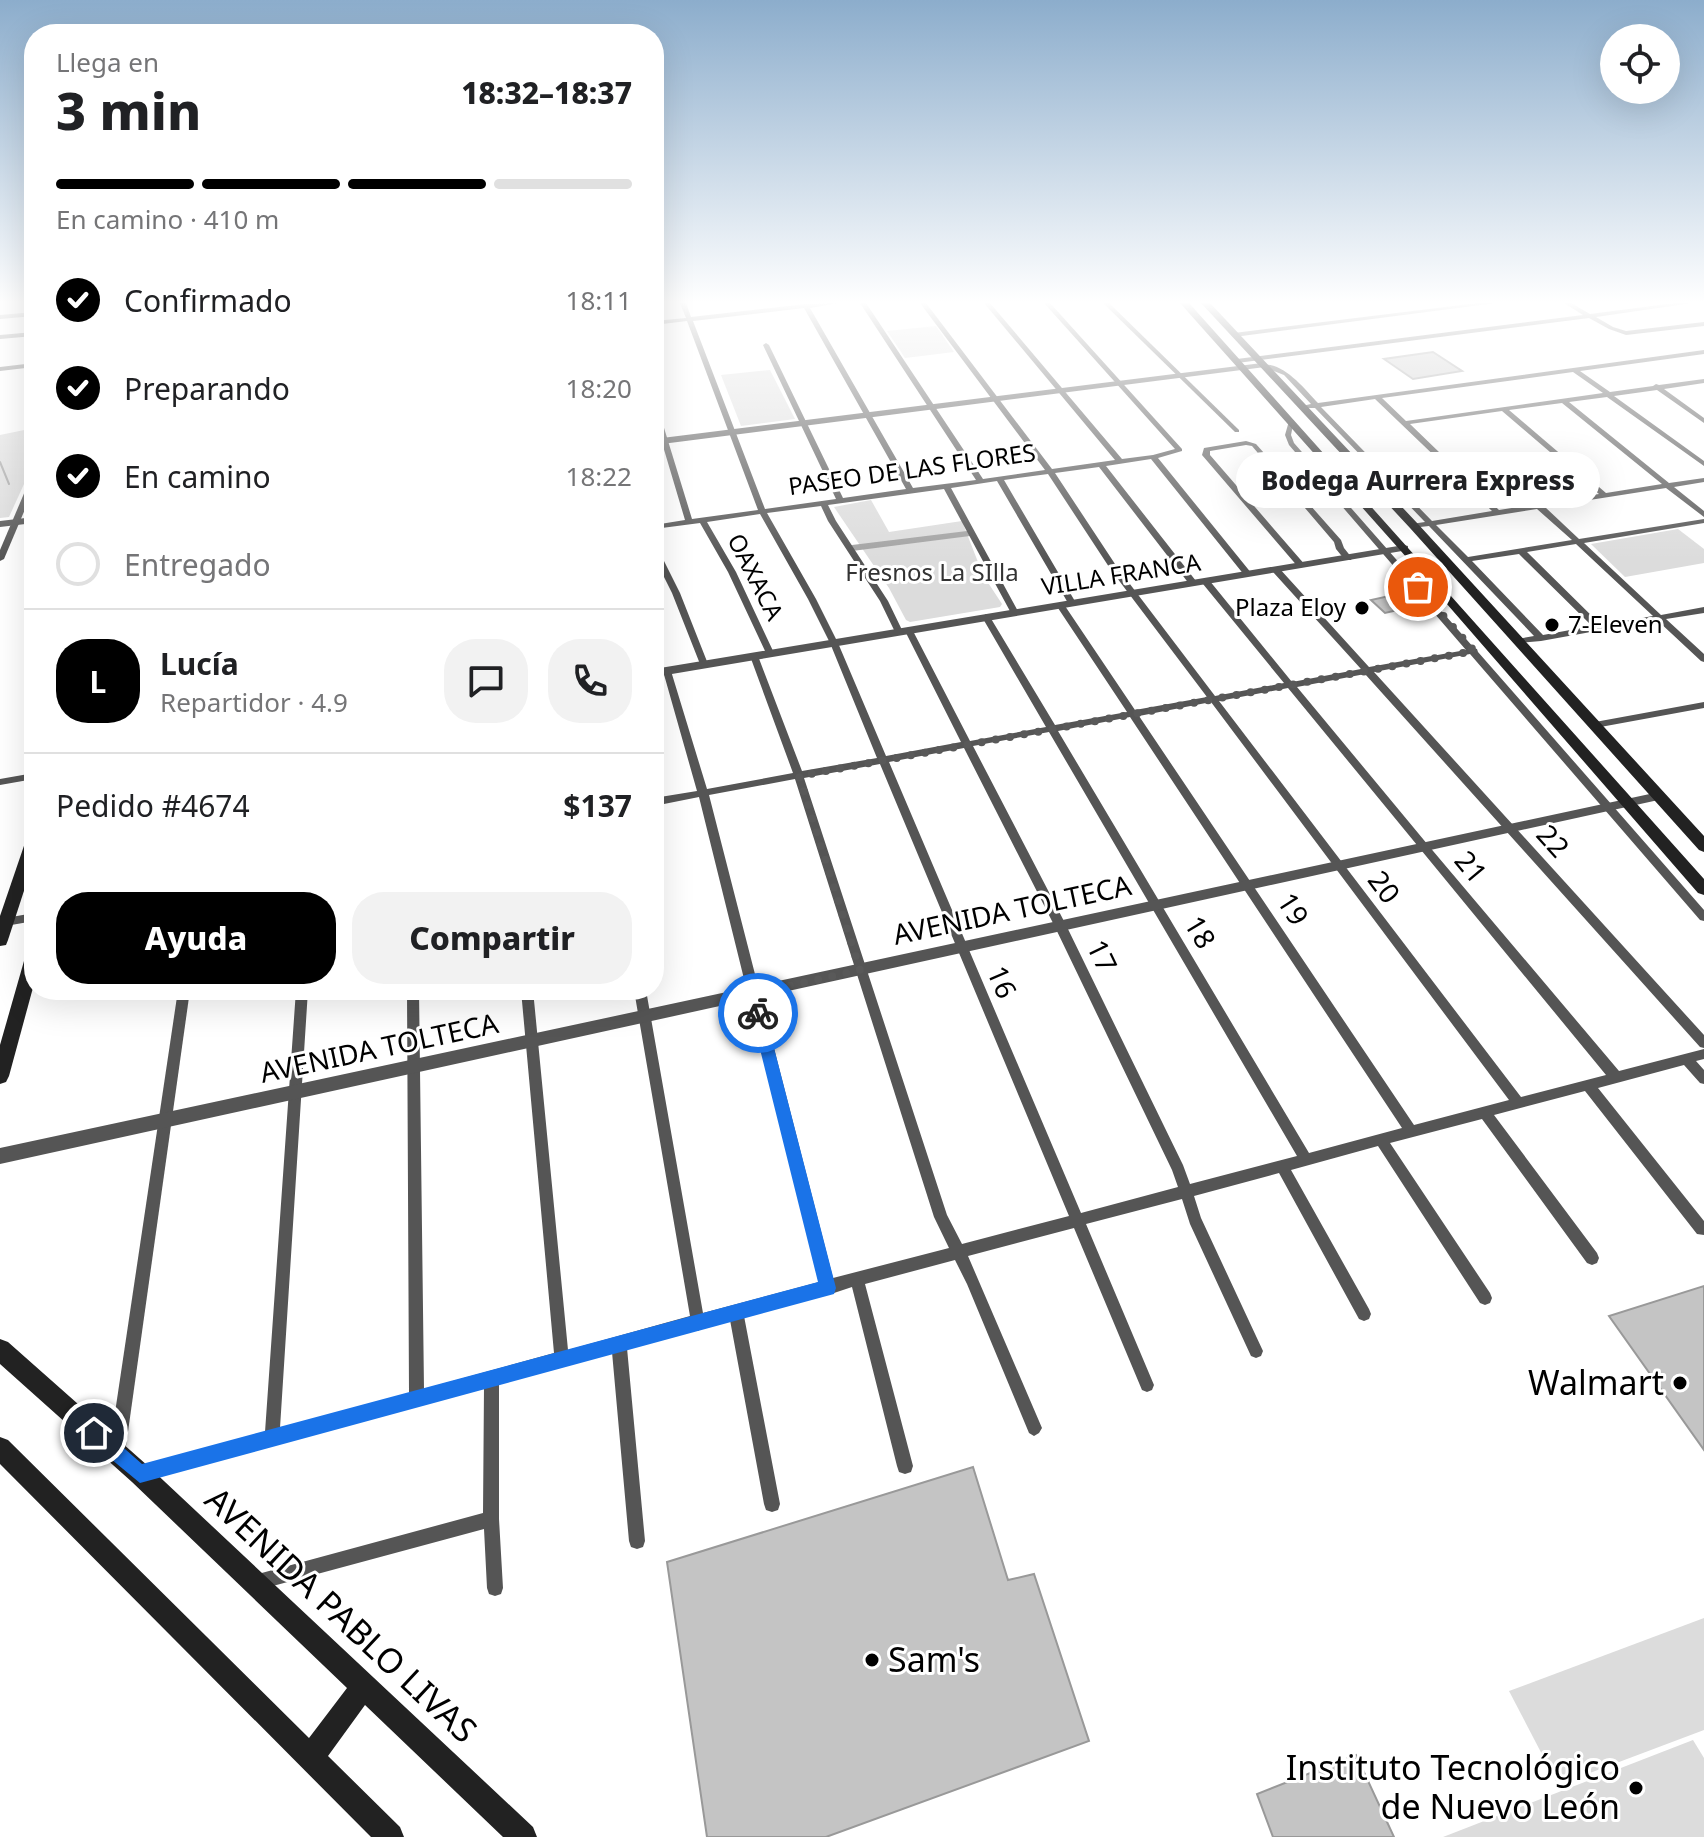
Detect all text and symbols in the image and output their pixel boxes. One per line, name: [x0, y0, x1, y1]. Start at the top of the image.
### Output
map controls: [1600, 24, 1680, 104]
button: locate: [1600, 24, 1680, 104]
text: Llega en: [56, 44, 159, 80]
text: 18:32–18:37: [461, 72, 632, 113]
text: 3 min: [56, 74, 201, 145]
text: En camino · 410 m: [56, 201, 279, 237]
icon: check: [56, 278, 100, 322]
text: Confirmado: [124, 280, 292, 321]
text: 18:11: [566, 282, 632, 318]
icon: check: [56, 366, 100, 410]
text: Preparando: [124, 368, 290, 409]
text: 18:20: [566, 370, 632, 406]
street label: PASEO DE LAS FLORES: [786, 435, 1038, 502]
callout: Bodega Aurrera Express: [1236, 451, 1600, 507]
icon: check: [56, 454, 100, 498]
text: En camino: [124, 456, 271, 497]
text: 18:22: [566, 458, 632, 494]
text: Bodega Aurrera Express: [1261, 462, 1575, 498]
street label: OAXACA: [721, 527, 792, 626]
text: Entregado: [124, 544, 271, 585]
street label: VILLA FRANCA: [1039, 545, 1203, 602]
pin: [1384, 553, 1452, 621]
park label: Fresnos La SIlla: [845, 555, 1019, 588]
icon: bag: [1396, 565, 1440, 609]
place label: Plaza Eloy: [1235, 590, 1347, 623]
marker: Plaza Eloy: [1353, 599, 1371, 617]
place label: 7-Eleven: [1568, 607, 1663, 640]
marker: 7-Eleven: [1543, 616, 1561, 634]
button: chat: [444, 639, 528, 723]
button: phone: [548, 639, 632, 723]
text: Lucía: [160, 643, 239, 684]
text: L: [90, 661, 106, 702]
text: Repartidor · 4.9: [160, 684, 348, 720]
text: Pedido #4674: [56, 785, 250, 826]
text: $137: [563, 785, 632, 826]
street label: 22: [1529, 816, 1579, 865]
street label: 21: [1447, 842, 1497, 891]
street label: 20: [1360, 862, 1410, 911]
street label: AVENIDA TOLTECA: [889, 865, 1135, 953]
street label: 19: [1269, 885, 1319, 932]
button: Ayuda: [56, 892, 336, 984]
button: Compartir: [352, 892, 632, 984]
street label: 18: [1176, 908, 1225, 955]
street label: 17: [1079, 933, 1127, 978]
street label: 16: [979, 959, 1027, 1004]
courier: [718, 973, 798, 1053]
icon: bike: [736, 991, 780, 1035]
street label: AVENIDA TOLTECA: [256, 1003, 502, 1091]
place label: Walmart: [1528, 1359, 1664, 1405]
marker: Walmart: [1671, 1374, 1689, 1392]
pin: [60, 1399, 128, 1467]
icon: home: [72, 1411, 116, 1455]
street label: AVENIDA PABLO LIVAS: [196, 1476, 487, 1752]
place label: Sam's: [888, 1636, 980, 1682]
marker: Sam's: [863, 1651, 881, 1669]
place label: Instituto Tecnológico de Nuevo León: [1286, 1744, 1620, 1829]
marker: Instituto Tecnológico de Nuevo León: [1627, 1779, 1645, 1797]

